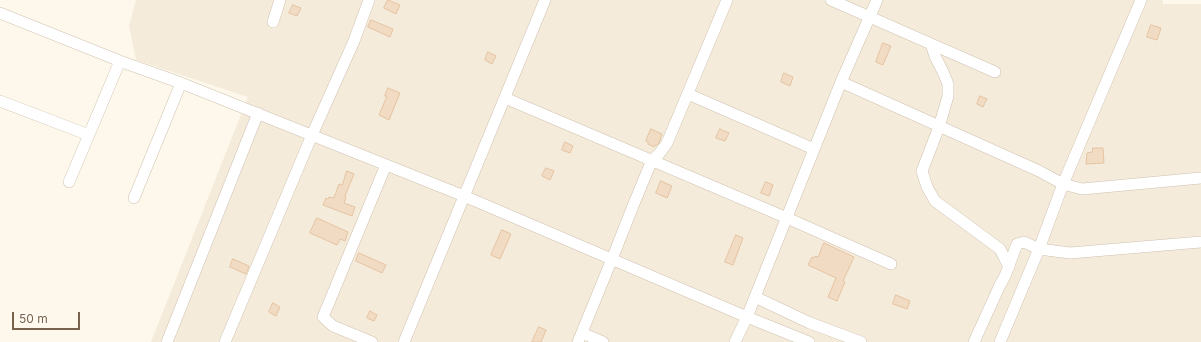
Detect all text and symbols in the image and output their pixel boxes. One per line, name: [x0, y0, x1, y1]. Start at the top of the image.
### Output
scale bar: [14, 304, 82, 330]
text: 50 m: [19, 311, 48, 326]

